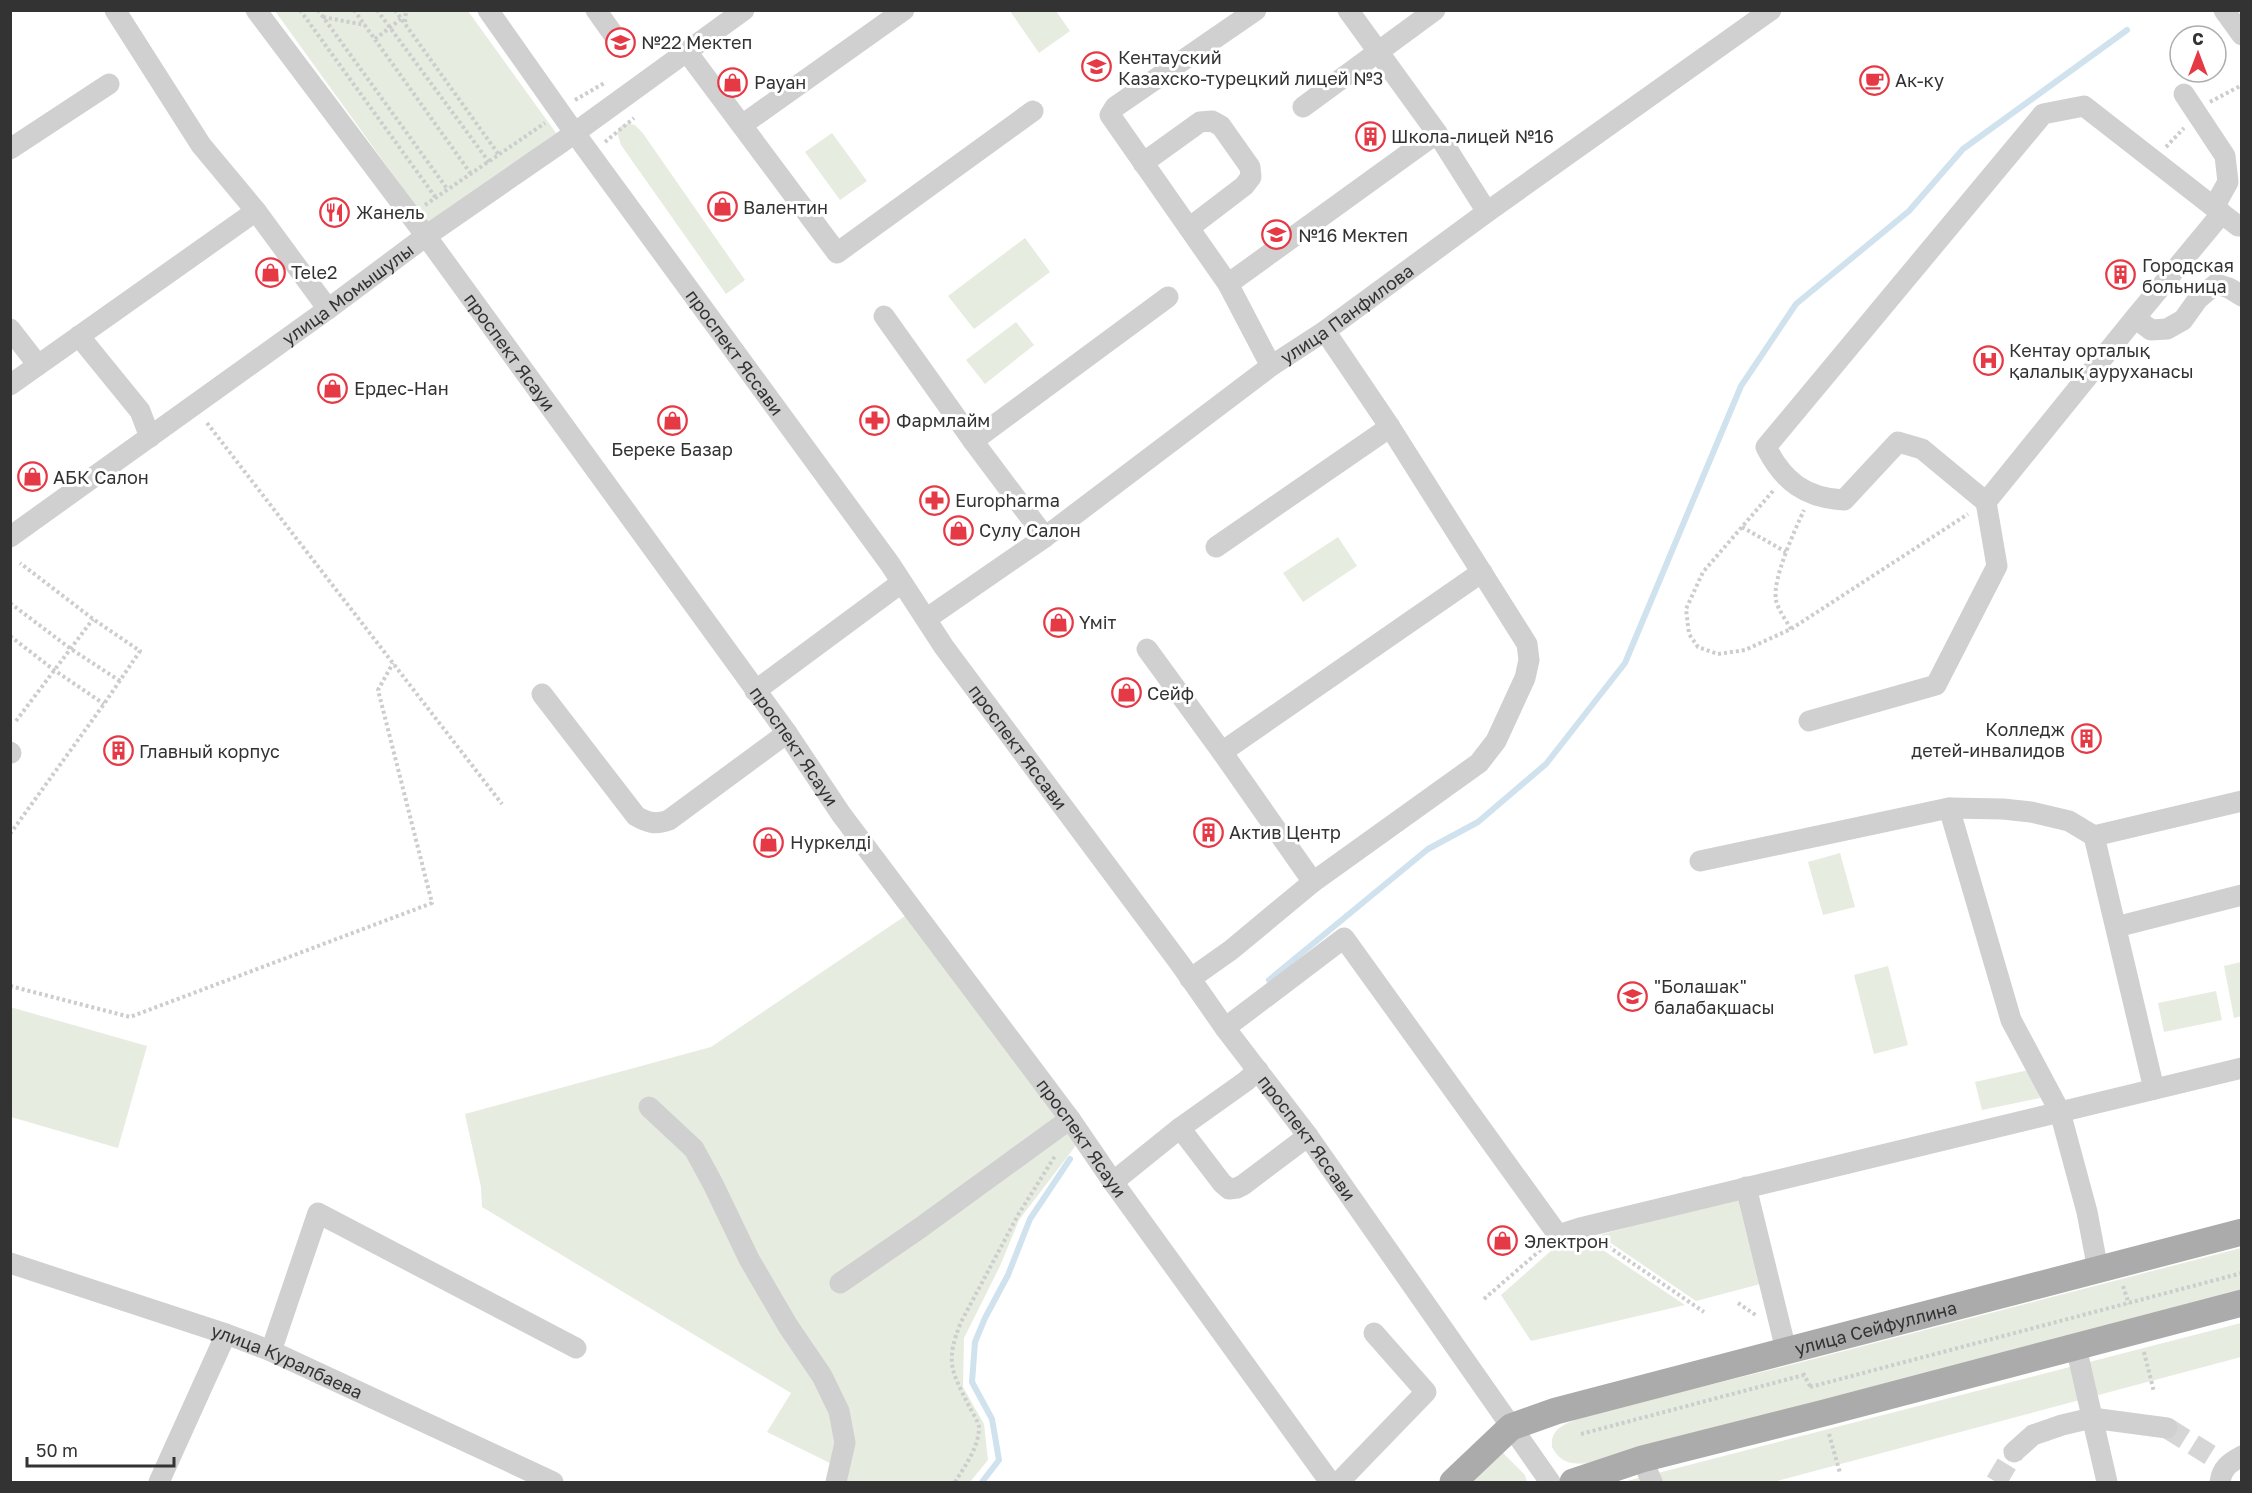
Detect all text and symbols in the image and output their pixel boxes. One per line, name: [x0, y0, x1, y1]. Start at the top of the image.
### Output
north arrow: [2168, 24, 2228, 84]
school or university icon: №22 Мектеп: [604, 26, 636, 58]
text: С: [2192, 29, 2204, 49]
place label: №22 Мектеп: [641, 31, 752, 53]
place label: Кентауский Казахско-турецкий лицей №3: [1118, 46, 1383, 89]
school or university icon: Кентауский Казахско-турецкий лицей №3: [1081, 51, 1113, 83]
cafe icon: Ак-ку: [1858, 64, 1890, 96]
shop icon: Рауан: [717, 66, 749, 98]
place label: Ак-ку: [1895, 69, 1944, 91]
place label: Рауан: [754, 71, 806, 93]
building icon: Школа-лицей №16: [1354, 120, 1386, 152]
place label: Школа-лицей №16: [1391, 125, 1554, 147]
shop icon: Валентин: [706, 191, 738, 223]
restaurant icon: Жанель: [319, 196, 351, 228]
place label: Валентин: [743, 196, 828, 218]
place label: Жанель: [356, 201, 425, 223]
school or university icon: №16 Мектеп: [1261, 219, 1293, 251]
place label: №16 Мектеп: [1298, 224, 1408, 246]
street label: улица Момышулы: [278, 238, 418, 349]
place label: Городская больница: [2142, 254, 2234, 297]
shop icon: Tele2: [254, 256, 286, 288]
street label: улица Панфилова: [1276, 259, 1417, 368]
building icon: Городская больница: [2105, 259, 2137, 291]
place label: Tele2: [291, 261, 337, 283]
street label: проспект Яссави: [682, 285, 788, 419]
street label: проспект Ясауи: [460, 289, 560, 415]
place label: Кентау орталық қалалық ауруханасы: [2009, 339, 2194, 382]
hospital icon: Кентау орталық қалалық ауруханасы: [1972, 344, 2004, 376]
shop icon: Ердес-Нан: [317, 372, 349, 404]
place label: Ердес-Нан: [354, 377, 449, 399]
shop icon: Береке Базар: [656, 404, 688, 436]
pharmacy icon: Фармлайм: [859, 404, 891, 436]
place label: Фармлайм: [896, 409, 990, 431]
place label: Береке Базар: [611, 438, 733, 460]
shop icon: АБК Салон: [16, 461, 48, 493]
place label: АБК Салон: [53, 466, 149, 488]
pharmacy icon: Europharma: [918, 484, 950, 516]
place label: Europharma: [955, 489, 1060, 511]
shop icon: Сулу Салон: [942, 514, 974, 546]
place label: Сулу Салон: [979, 519, 1081, 541]
shop icon: Үміт: [1042, 606, 1074, 638]
place label: Үміт: [1079, 611, 1117, 633]
shop icon: Сейф: [1110, 677, 1142, 709]
street label: проспект Яссави: [965, 680, 1072, 814]
street label: проспект Ясауи: [746, 682, 843, 810]
place label: Сейф: [1147, 682, 1194, 704]
place label: Колледж детей-инвалидов: [1911, 718, 2065, 761]
building icon: Колледж детей-инвалидов: [2070, 723, 2102, 755]
building icon: Главный корпус: [102, 735, 134, 767]
place label: Главный корпус: [139, 740, 280, 762]
building icon: Актив Центр: [1192, 816, 1224, 848]
place label: Актив Центр: [1229, 821, 1341, 843]
shop icon: Нуркелді: [753, 826, 785, 858]
place label: Нуркелді: [790, 831, 871, 853]
place label: "Болашак" балабақшасы: [1654, 975, 1775, 1018]
school or university icon: "Болашак" балабақшасы: [1617, 980, 1649, 1012]
street label: проспект Яссави: [1254, 1070, 1361, 1205]
street label: проспект Ясауи: [1032, 1074, 1131, 1202]
shop icon: Электрон: [1487, 1225, 1519, 1257]
place label: Электрон: [1524, 1230, 1609, 1252]
street label: улица Сейфуллина: [1792, 1296, 1959, 1359]
street label: улица Куралбаева: [209, 1319, 366, 1403]
scale bar: [27, 1430, 174, 1468]
text: 50 m: [36, 1439, 78, 1461]

